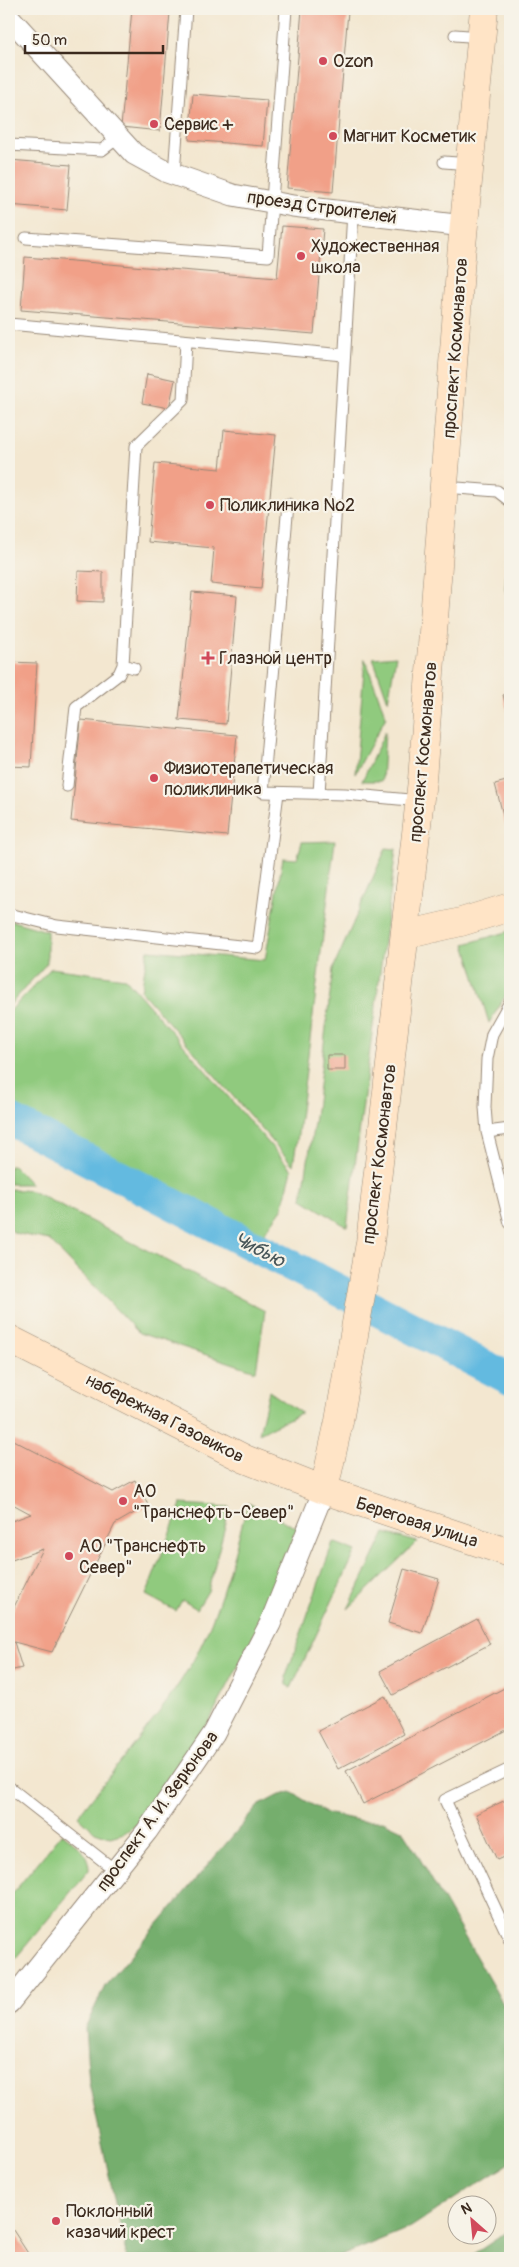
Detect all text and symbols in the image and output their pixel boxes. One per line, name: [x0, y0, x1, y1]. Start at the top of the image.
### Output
scale bar: [25, 22, 162, 54]
text: 50 m: [32, 31, 67, 50]
place label: Ozon: [333, 50, 373, 73]
marker: Ozon: [317, 55, 329, 67]
place label: Сервис +: [164, 113, 233, 136]
marker: Сервис +: [148, 118, 160, 130]
place label: Магнит Косметик: [343, 125, 477, 148]
marker: Магнит Косметик: [327, 130, 339, 142]
street label: проезд Строителей: [246, 186, 398, 229]
place label: Художественная школа: [311, 235, 440, 279]
marker: Художественная школа: [295, 250, 307, 262]
street label: проспект Космонавтов: [438, 257, 473, 439]
place label: Поликлиника №2: [220, 494, 355, 517]
marker: Поликлиника №2: [204, 499, 216, 511]
place label: Глазной центр: [219, 647, 332, 670]
marker: Глазной центр: [201, 651, 215, 665]
street label: проспект Космонавтов: [404, 661, 443, 843]
place label: Физиотерапетическая поликлиника: [164, 757, 333, 801]
marker: Физиотерапетическая поликлиника: [148, 772, 160, 784]
street label: проспект Космонавтов: [357, 1063, 402, 1245]
water label: Чибью: [230, 1227, 290, 1273]
street label: набережная Газовиков: [82, 1369, 248, 1468]
place label: АО "Транснефть-Север": [133, 1480, 294, 1524]
street label: Береговая улица: [353, 1492, 481, 1553]
marker: АО "Транснефть-Север": [117, 1495, 129, 1507]
place label: АО "Транснефть Север": [79, 1535, 206, 1579]
marker: АО "Транснефть Север": [63, 1550, 75, 1562]
street label: проспект А. И. Зерюнова: [91, 1726, 223, 1896]
north arrow: [446, 2194, 496, 2244]
text: N: [458, 2199, 474, 2219]
place label: Поклонный казачий крест: [66, 2200, 175, 2244]
marker: Поклонный казачий крест: [50, 2215, 62, 2227]

